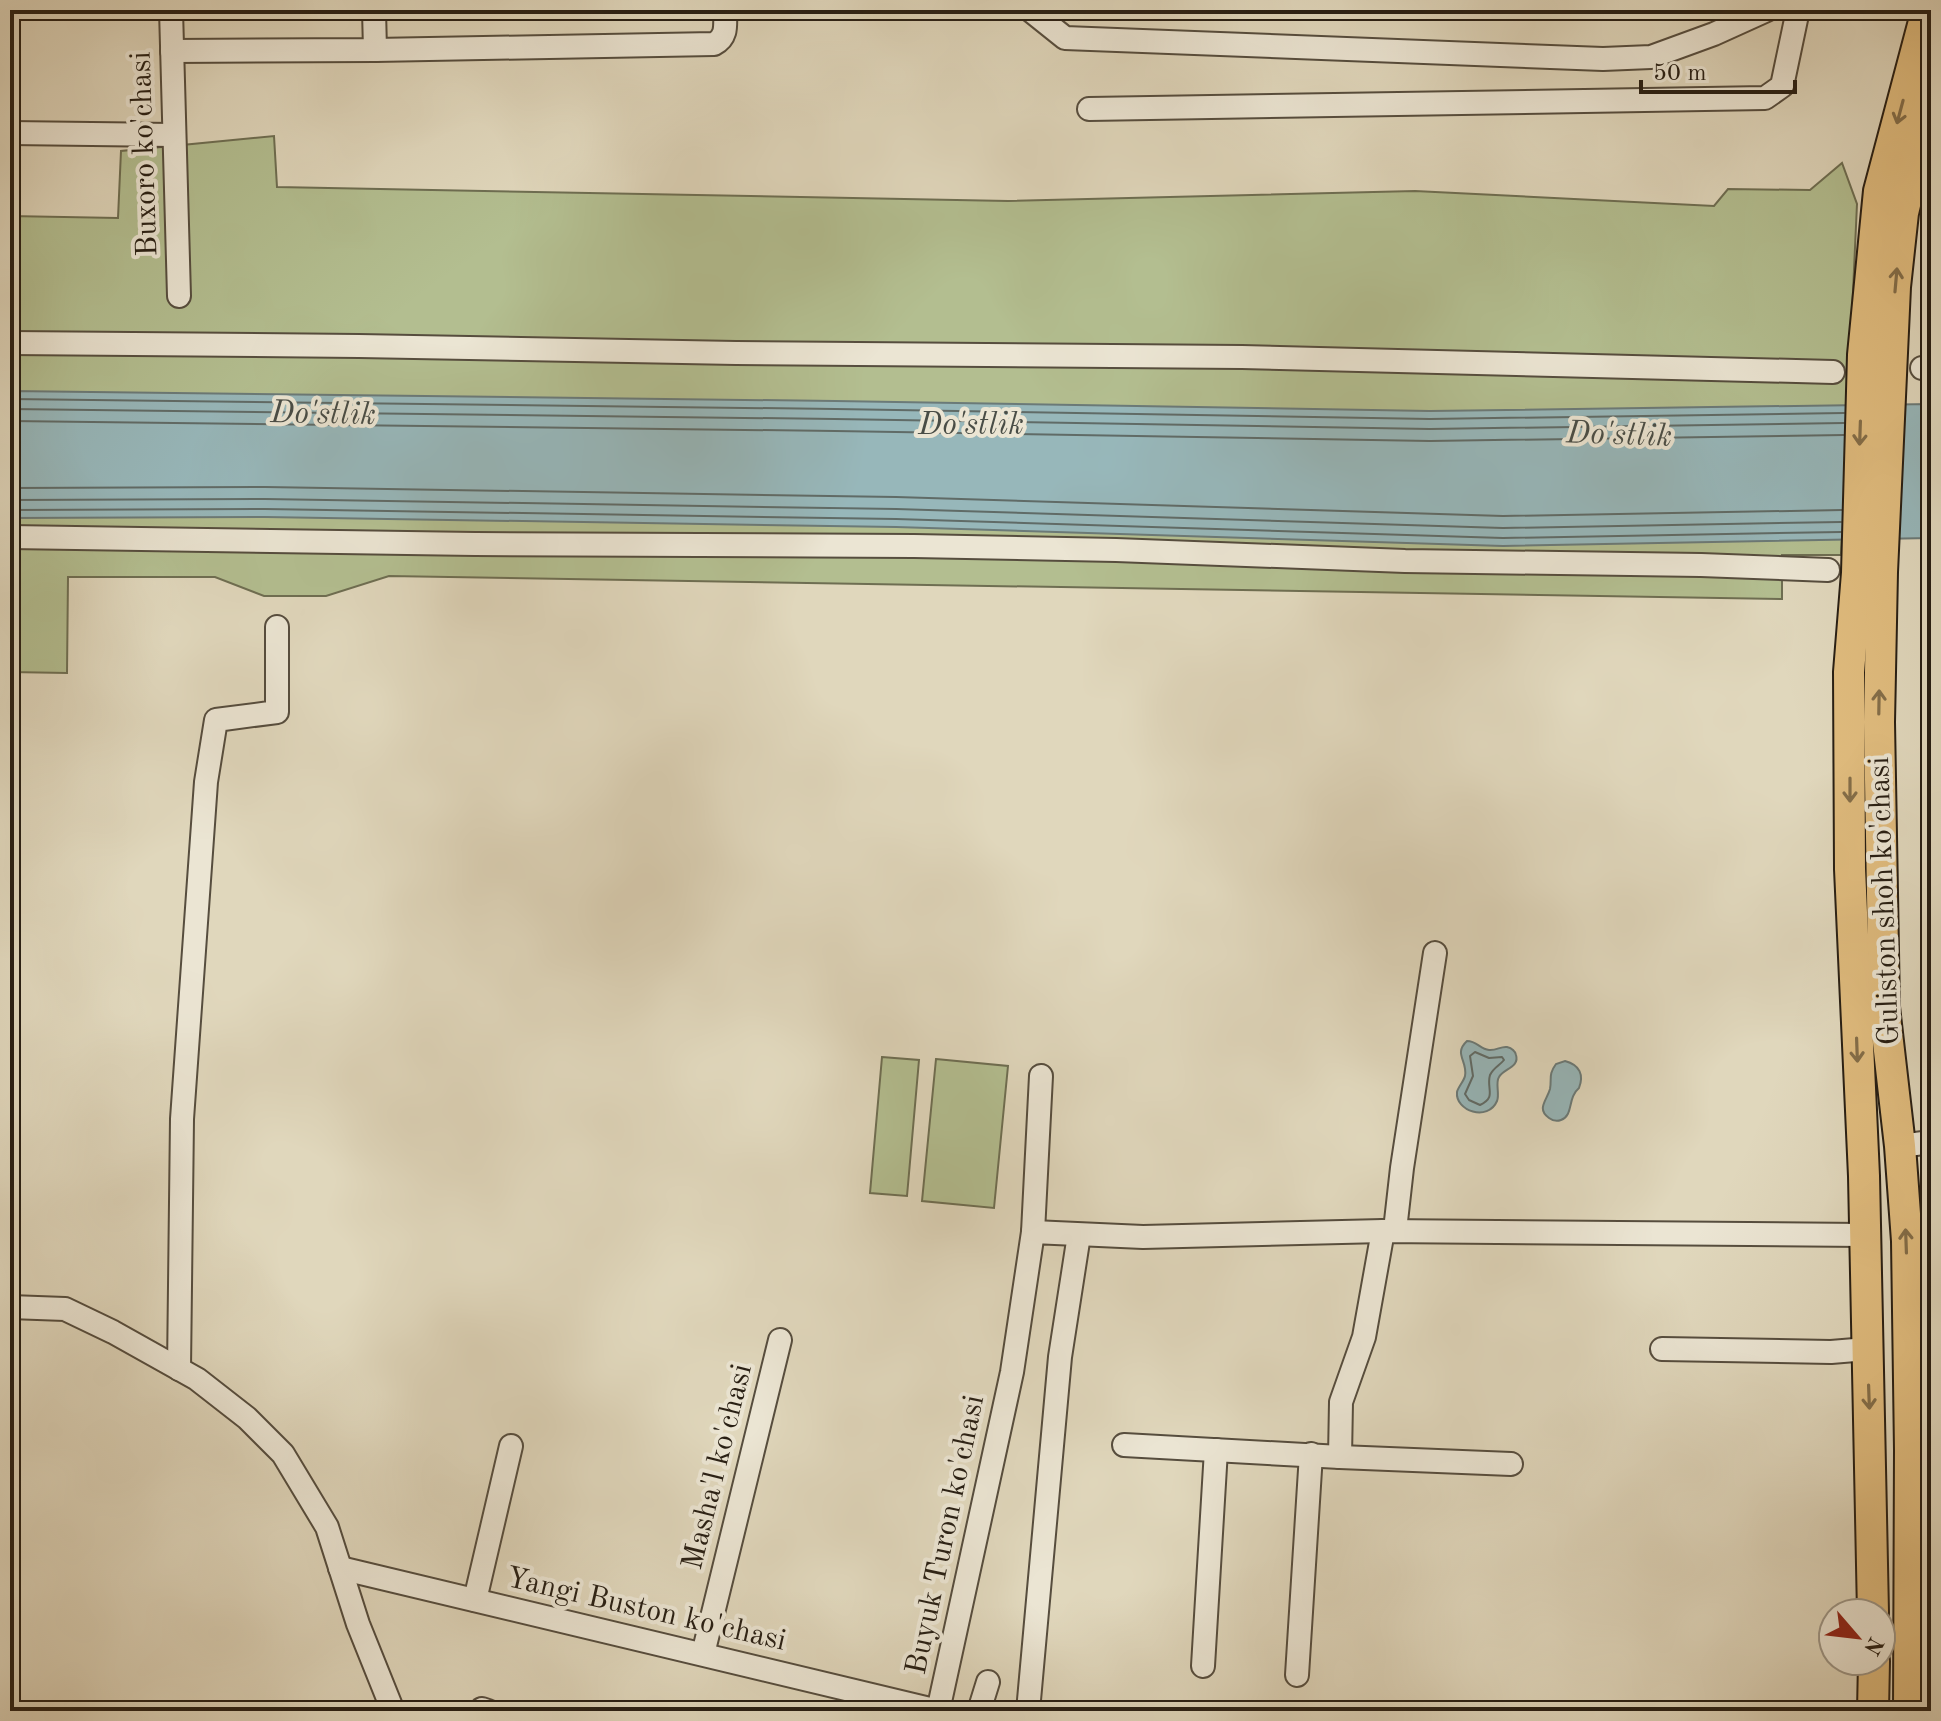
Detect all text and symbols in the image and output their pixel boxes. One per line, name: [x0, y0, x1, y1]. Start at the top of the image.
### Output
scale bar: [1641, 44, 1795, 94]
street label: Buxoro ko'chasi: [126, 51, 164, 257]
text: 50 m: [1653, 62, 1707, 86]
one-way arrow: [1891, 99, 1906, 125]
one-way arrow: [1888, 267, 1903, 294]
water label: Do'stlik: [269, 398, 376, 432]
water label: Do'stlik: [917, 410, 1024, 442]
water label: Do'stlik: [1565, 418, 1672, 454]
one-way arrow: [1853, 419, 1868, 446]
one-way arrow: [1872, 689, 1887, 716]
street label: Guliston shoh ko'chasi: [1865, 756, 1905, 1046]
one-way arrow: [1842, 776, 1858, 803]
one-way arrow: [1850, 1036, 1865, 1063]
one-way arrow: [1899, 1228, 1914, 1255]
street label: Masha'l ko'chasi: [678, 1361, 758, 1573]
one-way arrow: [1861, 1383, 1876, 1410]
street label: Buyuk Turon ko'chasi: [902, 1393, 990, 1677]
street label: Yangi Buston ko'chasi: [503, 1563, 789, 1657]
north arrow: [1817, 1597, 1897, 1677]
text: N: [1859, 1633, 1887, 1658]

